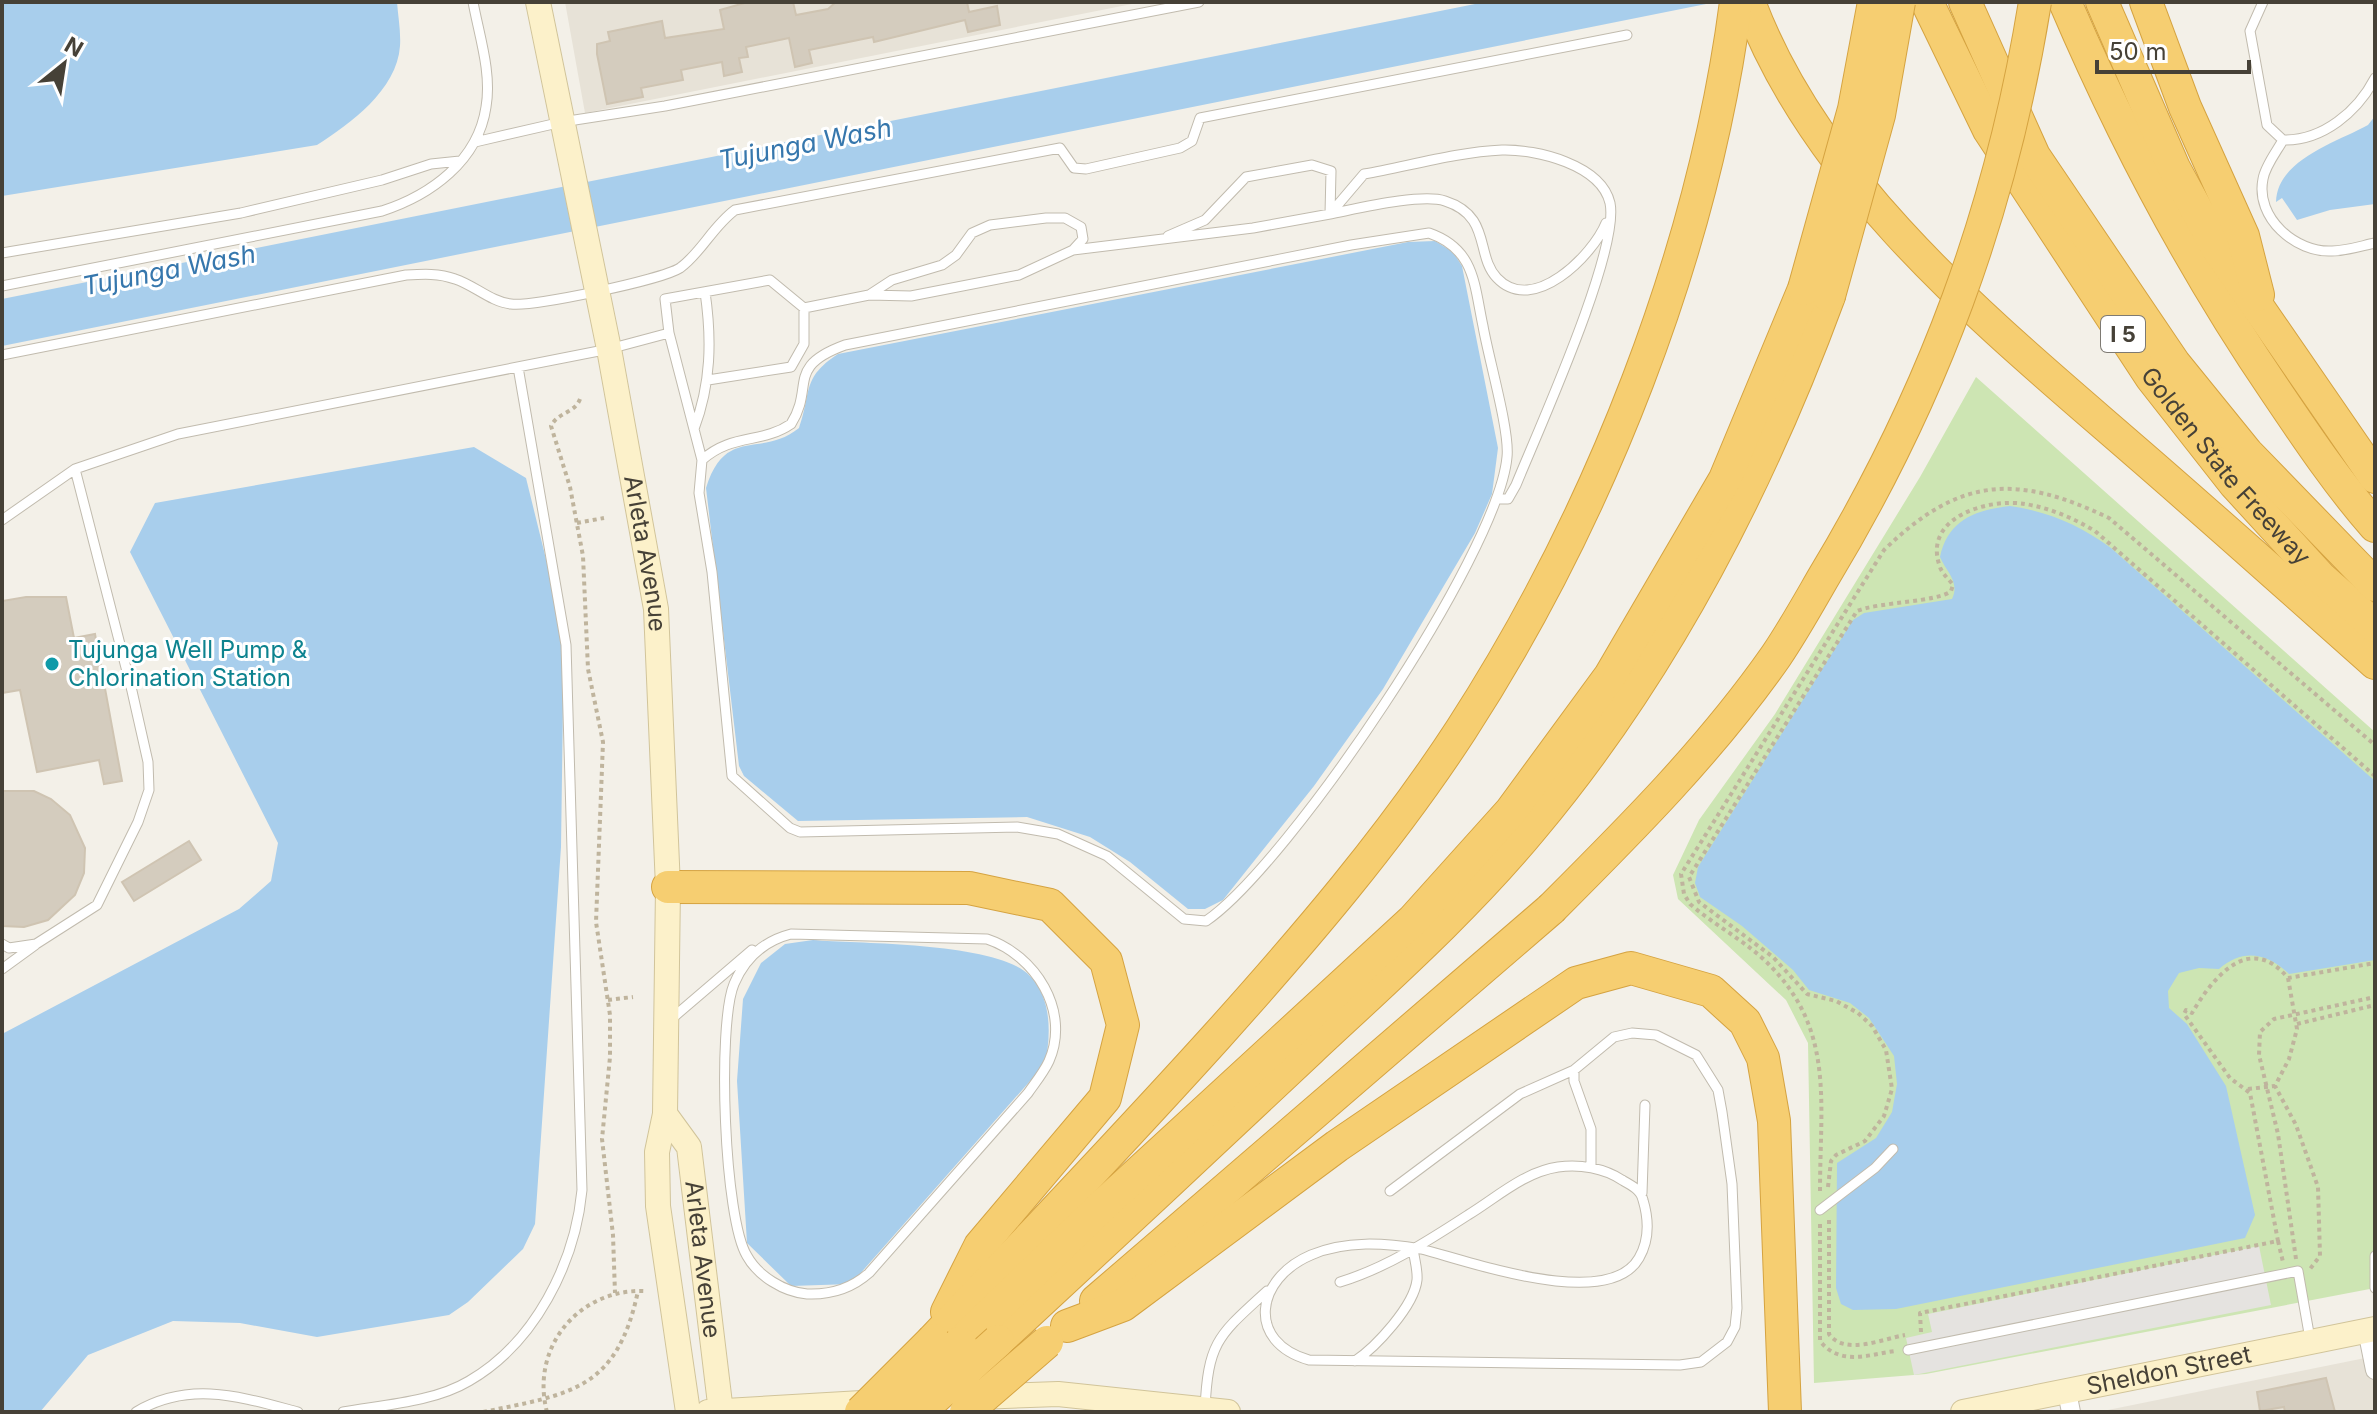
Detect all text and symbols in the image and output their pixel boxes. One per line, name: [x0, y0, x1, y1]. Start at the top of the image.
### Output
north arrow: [24, 24, 104, 104]
scale bar: [2097, 24, 2249, 74]
text: N: [60, 31, 88, 62]
text: 50 m: [2109, 37, 2167, 66]
water label: Tujunga Wash: [716, 112, 894, 176]
water label: Tujunga Wash: [80, 238, 258, 302]
road number: I 5: [2101, 316, 2145, 352]
street label: Golden State Freeway: [2135, 361, 2317, 571]
street label: Arleta Avenue: [618, 473, 672, 632]
place label: Tujunga Well Pump & Chlorination Station: [68, 635, 308, 692]
marker: Tujunga Well Pump & Chlorination Station: [43, 655, 61, 673]
street label: Arleta Avenue: [679, 1179, 727, 1340]
street label: Sheldon Street: [2084, 1339, 2254, 1401]

